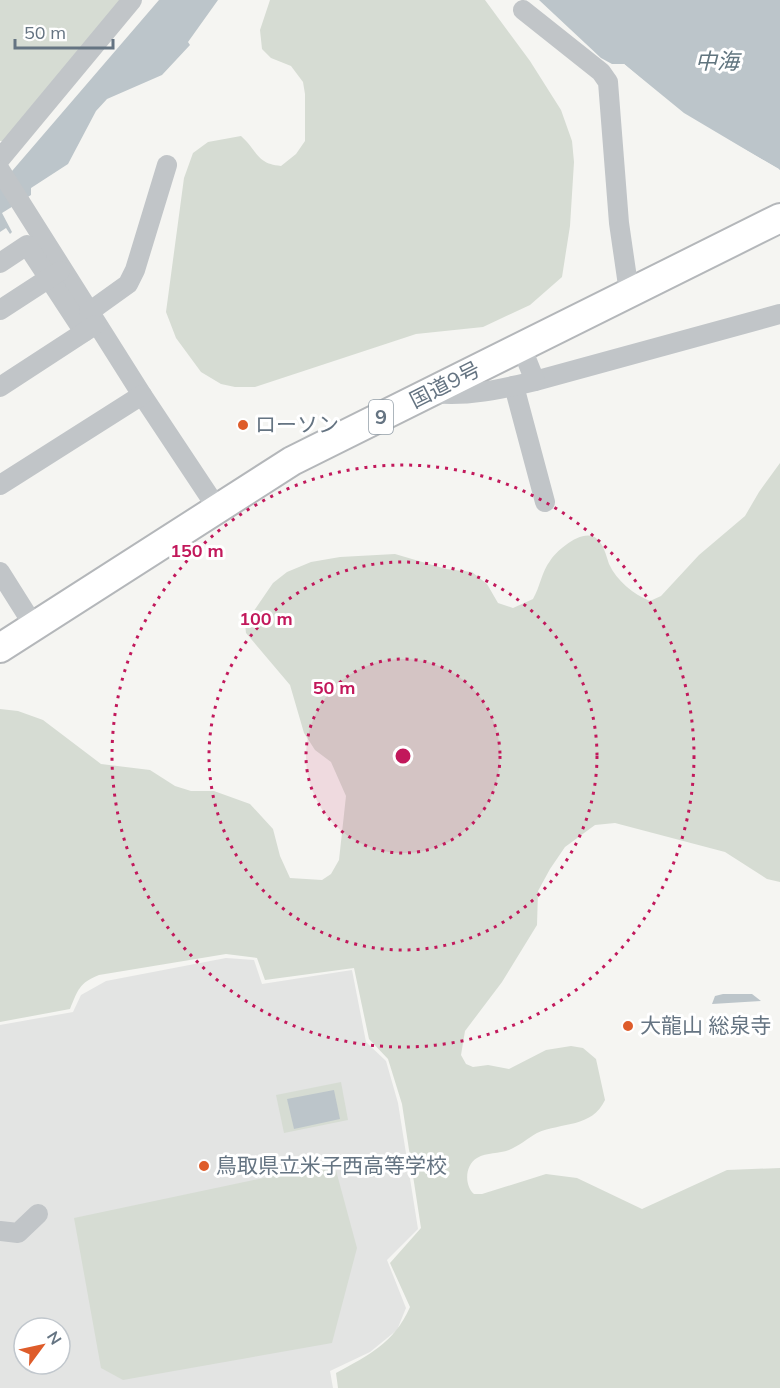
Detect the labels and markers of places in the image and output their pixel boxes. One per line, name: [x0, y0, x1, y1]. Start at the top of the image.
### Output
place label: ローソン: [255, 411, 339, 437]
marker: ローソン: [236, 418, 250, 432]
centre of rings: [393, 746, 413, 766]
place label: 大龍山 総泉寺: [640, 1012, 771, 1038]
marker: 大龍山 総泉寺: [621, 1019, 635, 1033]
place label: 鳥取県立米子西高等学校: [216, 1152, 447, 1178]
marker: 鳥取県立米子西高等学校: [197, 1159, 211, 1173]

